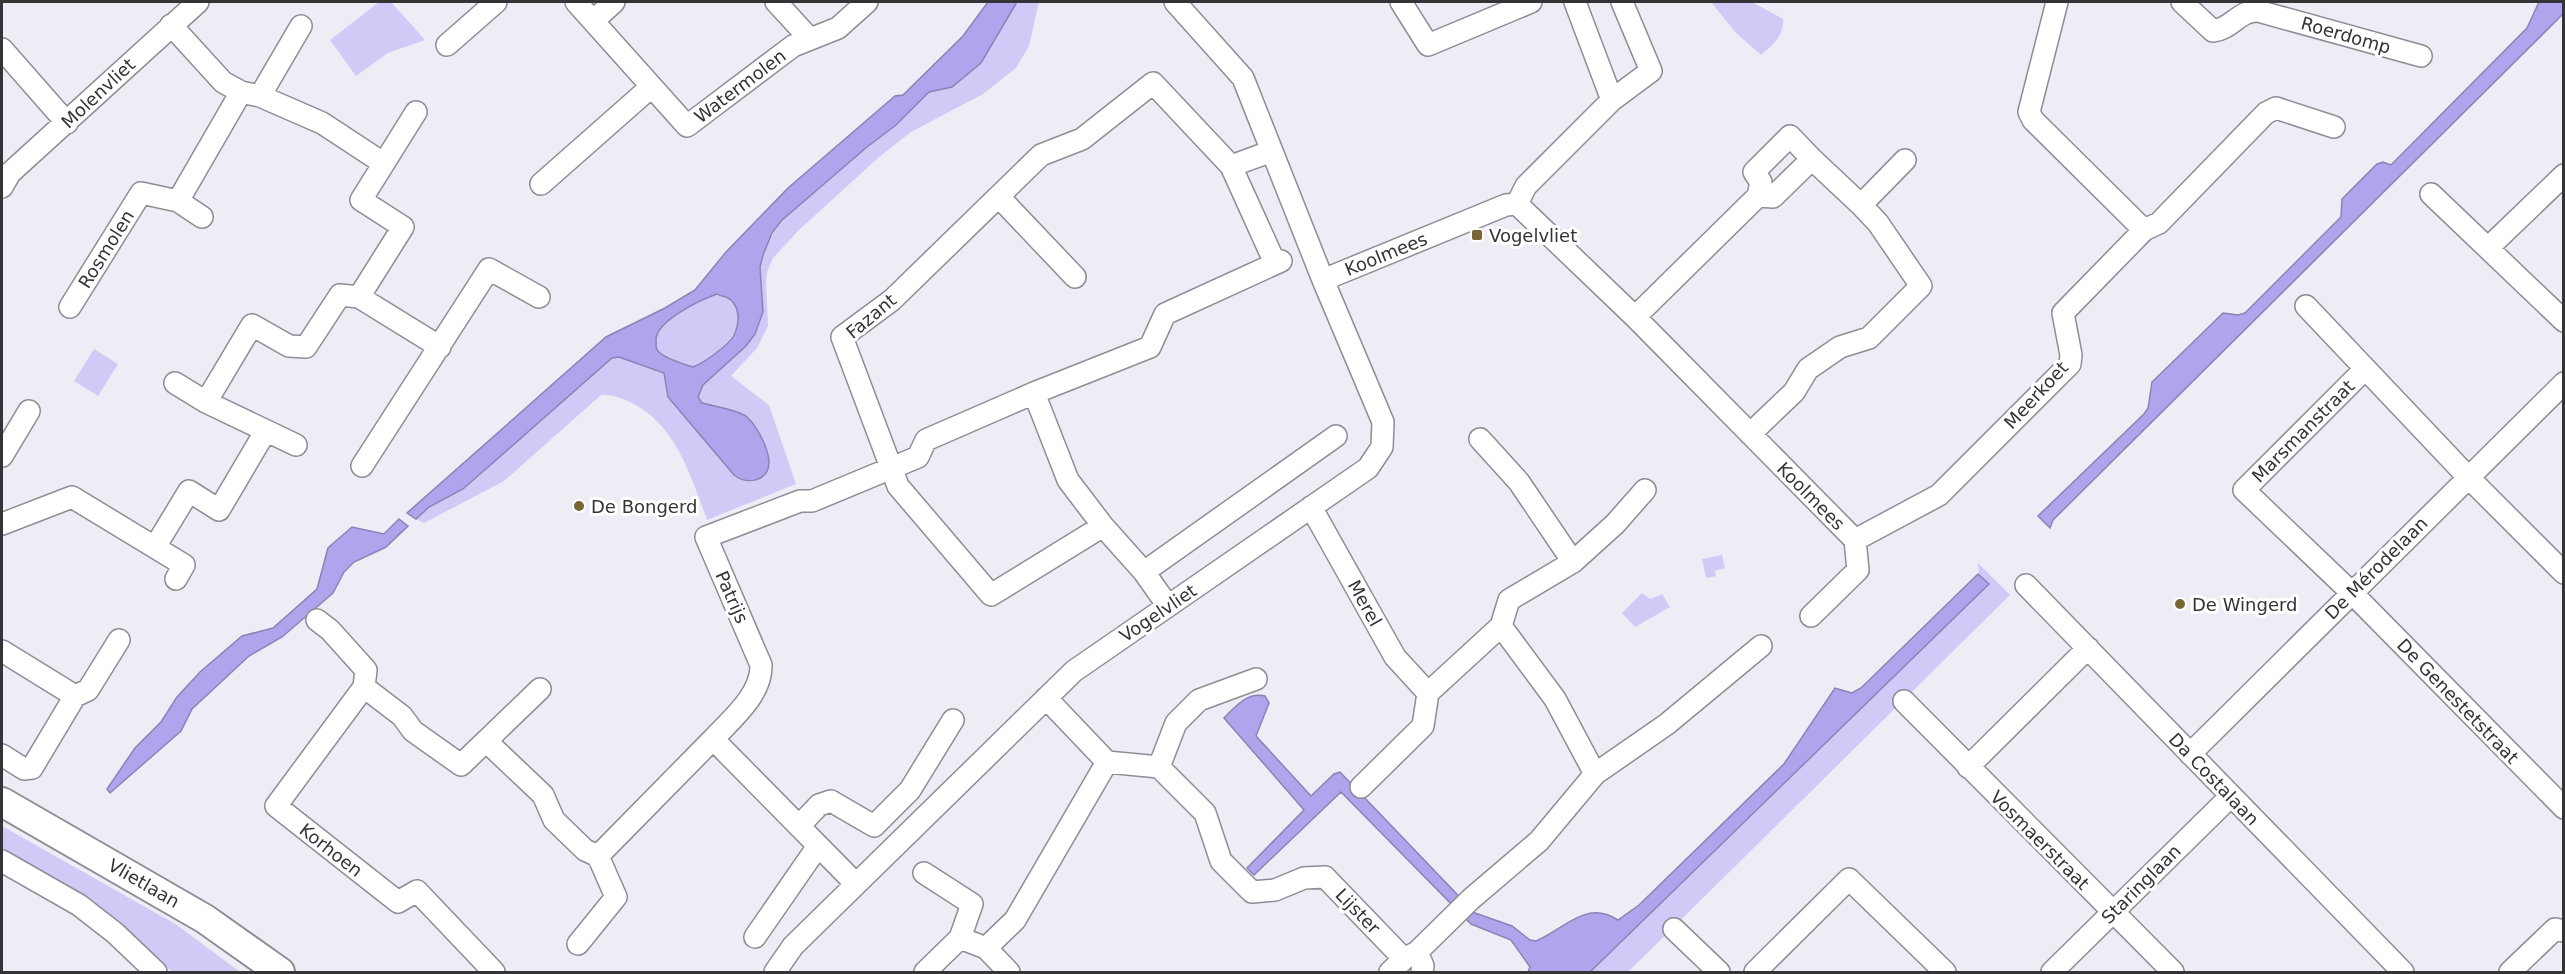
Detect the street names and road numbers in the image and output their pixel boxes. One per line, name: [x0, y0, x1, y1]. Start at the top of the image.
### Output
street label: Roerdomp: [2299, 12, 2393, 58]
street label: Watermolen: [690, 45, 790, 127]
street label: Molenvliet: [57, 54, 139, 132]
street label: Rosmolen: [74, 206, 138, 292]
street label: Koolmees: [1342, 228, 1430, 280]
street label: Fazant: [842, 289, 900, 343]
street label: Meerkoet: [2000, 357, 2072, 433]
street label: Marsmanstraat: [2247, 375, 2359, 487]
street label: Koolmees: [1773, 458, 1849, 534]
street label: De Mérodelaan: [2320, 512, 2432, 624]
street label: Patrijs: [711, 568, 753, 626]
street label: Merel: [1344, 576, 1386, 630]
street label: Vogelvliet: [1116, 580, 1200, 646]
street label: De Genestetstraat: [2393, 634, 2523, 768]
street label: Da Costalaan: [2165, 728, 2263, 830]
street label: Vosmaerstraat: [1986, 786, 2094, 894]
street label: Korhoen: [295, 819, 367, 881]
street label: Staringlaan: [2097, 840, 2185, 928]
street label: Vlietlaan: [105, 854, 183, 912]
street label: Lijster: [1331, 884, 1385, 938]

